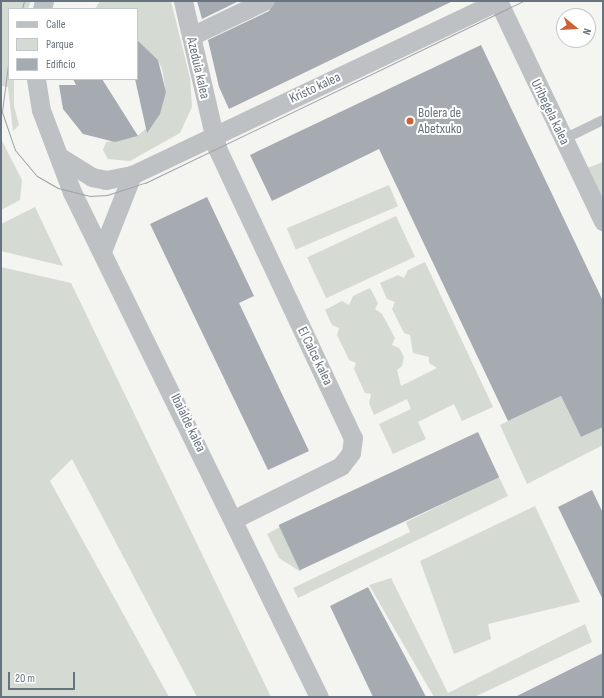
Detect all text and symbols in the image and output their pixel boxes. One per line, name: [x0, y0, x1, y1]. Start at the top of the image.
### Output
legend: [8, 8, 138, 80]
north arrow: [556, 8, 596, 48]
text: Calle: [46, 17, 66, 32]
text: N: [580, 27, 594, 36]
street label: Azeduia kalea: [183, 35, 213, 101]
text: Parque: [46, 37, 74, 52]
text: Edificio: [46, 57, 75, 72]
street label: Kristo kalea: [287, 69, 343, 107]
street label: Uribegela kalea: [527, 77, 573, 147]
place label: Bolera de Abetxuko: [418, 105, 462, 138]
marker: Bolera de Abetxuko: [405, 116, 415, 126]
street label: El Calce kalea: [294, 324, 336, 388]
street label: Ibaialde kalea: [167, 391, 209, 455]
scale bar: [10, 664, 77, 690]
text: 20 m: [15, 671, 35, 686]

